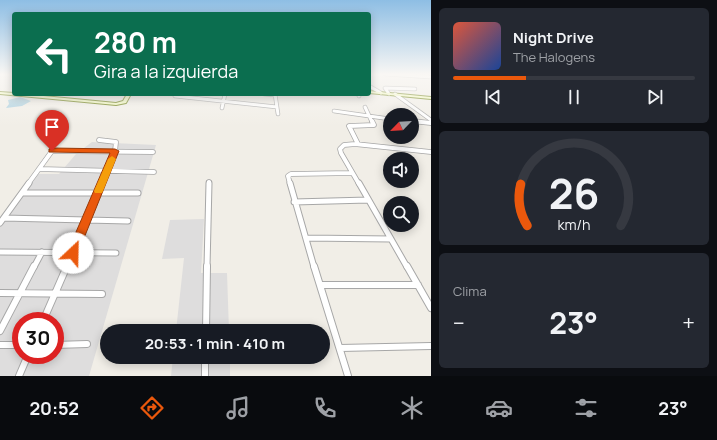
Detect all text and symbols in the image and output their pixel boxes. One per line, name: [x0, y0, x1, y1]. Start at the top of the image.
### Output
text: 280 m: [94, 23, 177, 61]
text: Night Drive: [513, 27, 594, 48]
icon: left: [28, 28, 80, 80]
text: The Halogens: [513, 48, 595, 66]
text: Gira a la izquierda: [94, 59, 238, 83]
icon: previous: [482, 86, 504, 108]
icon: pause: [563, 86, 585, 108]
icon: next: [644, 86, 666, 108]
north arrow: [383, 108, 419, 144]
map controls: [383, 108, 419, 232]
pin: [35, 110, 69, 151]
icon: arrive: [41, 116, 63, 138]
button: sound: [383, 152, 419, 188]
text: 26: [549, 165, 599, 221]
button: search: [383, 196, 419, 232]
text: km/h: [557, 215, 591, 234]
position arrow: [52, 232, 94, 274]
text: Clima: [453, 282, 487, 300]
text: 23°: [549, 302, 598, 343]
text: −: [453, 308, 465, 338]
text: +: [682, 308, 695, 338]
speed limit sign: 30: [12, 312, 64, 364]
text: 20:53 · 1 min · 410 m: [145, 333, 285, 354]
icon: directions: [138, 394, 166, 422]
icon: music: [224, 394, 252, 422]
icon: phone: [311, 394, 339, 422]
icon: climate: [398, 394, 426, 422]
icon: car: [485, 394, 513, 422]
icon: filters: [572, 394, 600, 422]
text: 20:52: [29, 396, 79, 420]
text: 23°: [658, 396, 688, 420]

